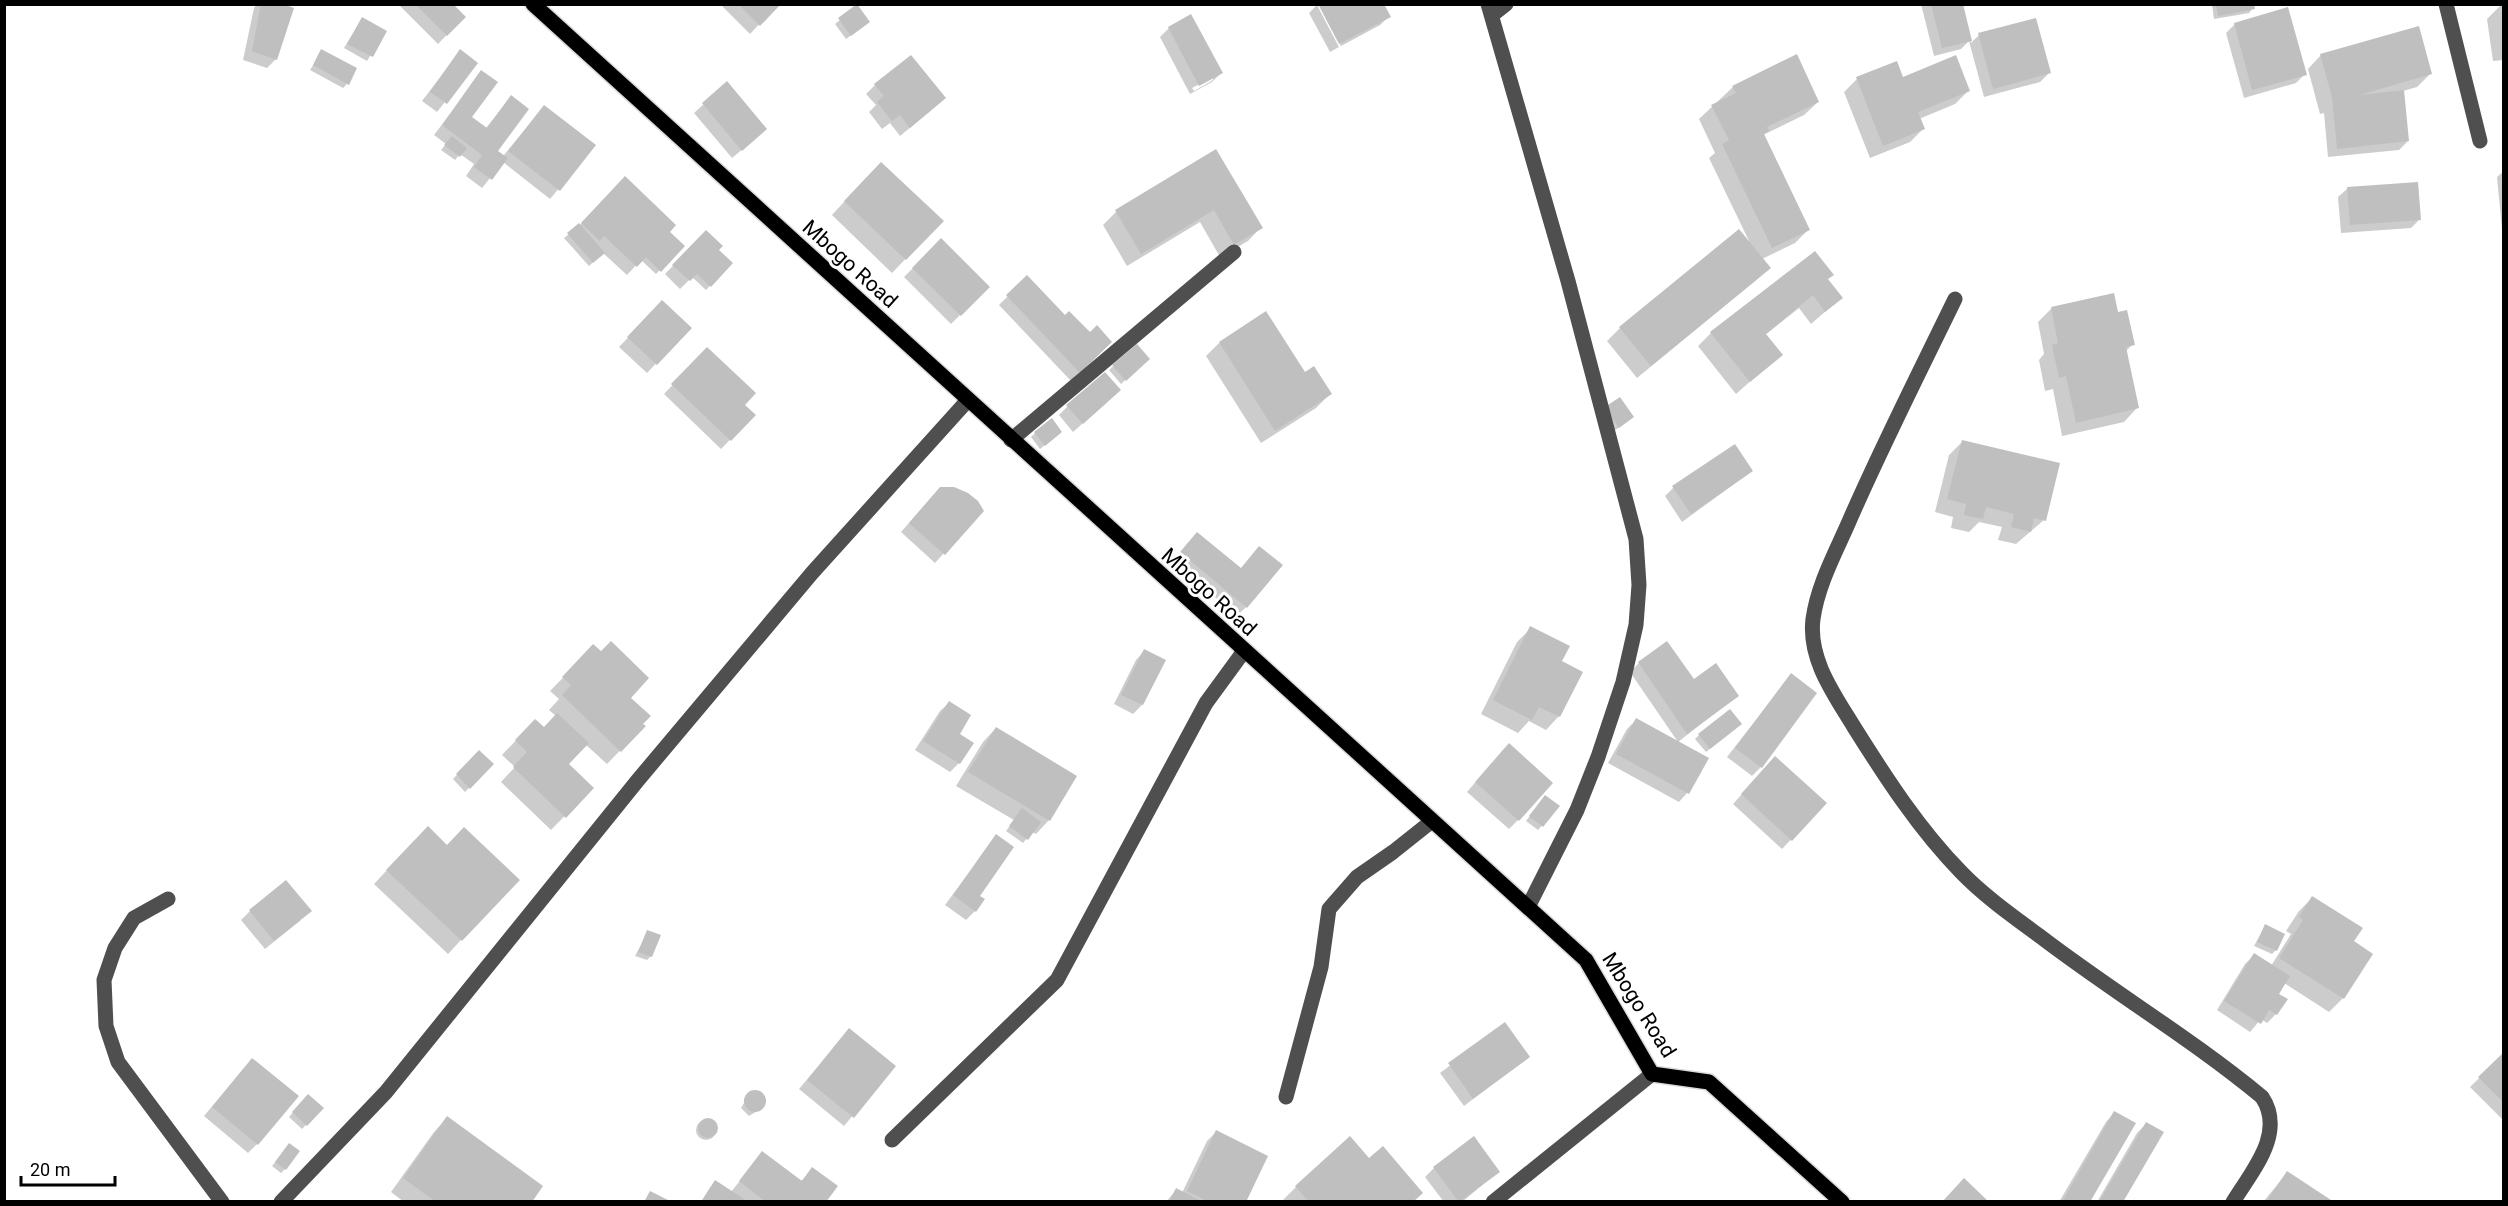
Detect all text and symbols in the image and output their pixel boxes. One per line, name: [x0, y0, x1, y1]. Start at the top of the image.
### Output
street label: Mbogo Road: [798, 215, 902, 313]
street label: Mbogo Road: [1157, 543, 1261, 641]
street label: Mbogo Road: [1597, 948, 1681, 1062]
scale bar: [21, 1149, 116, 1187]
text: 20 m: [30, 1159, 70, 1180]

